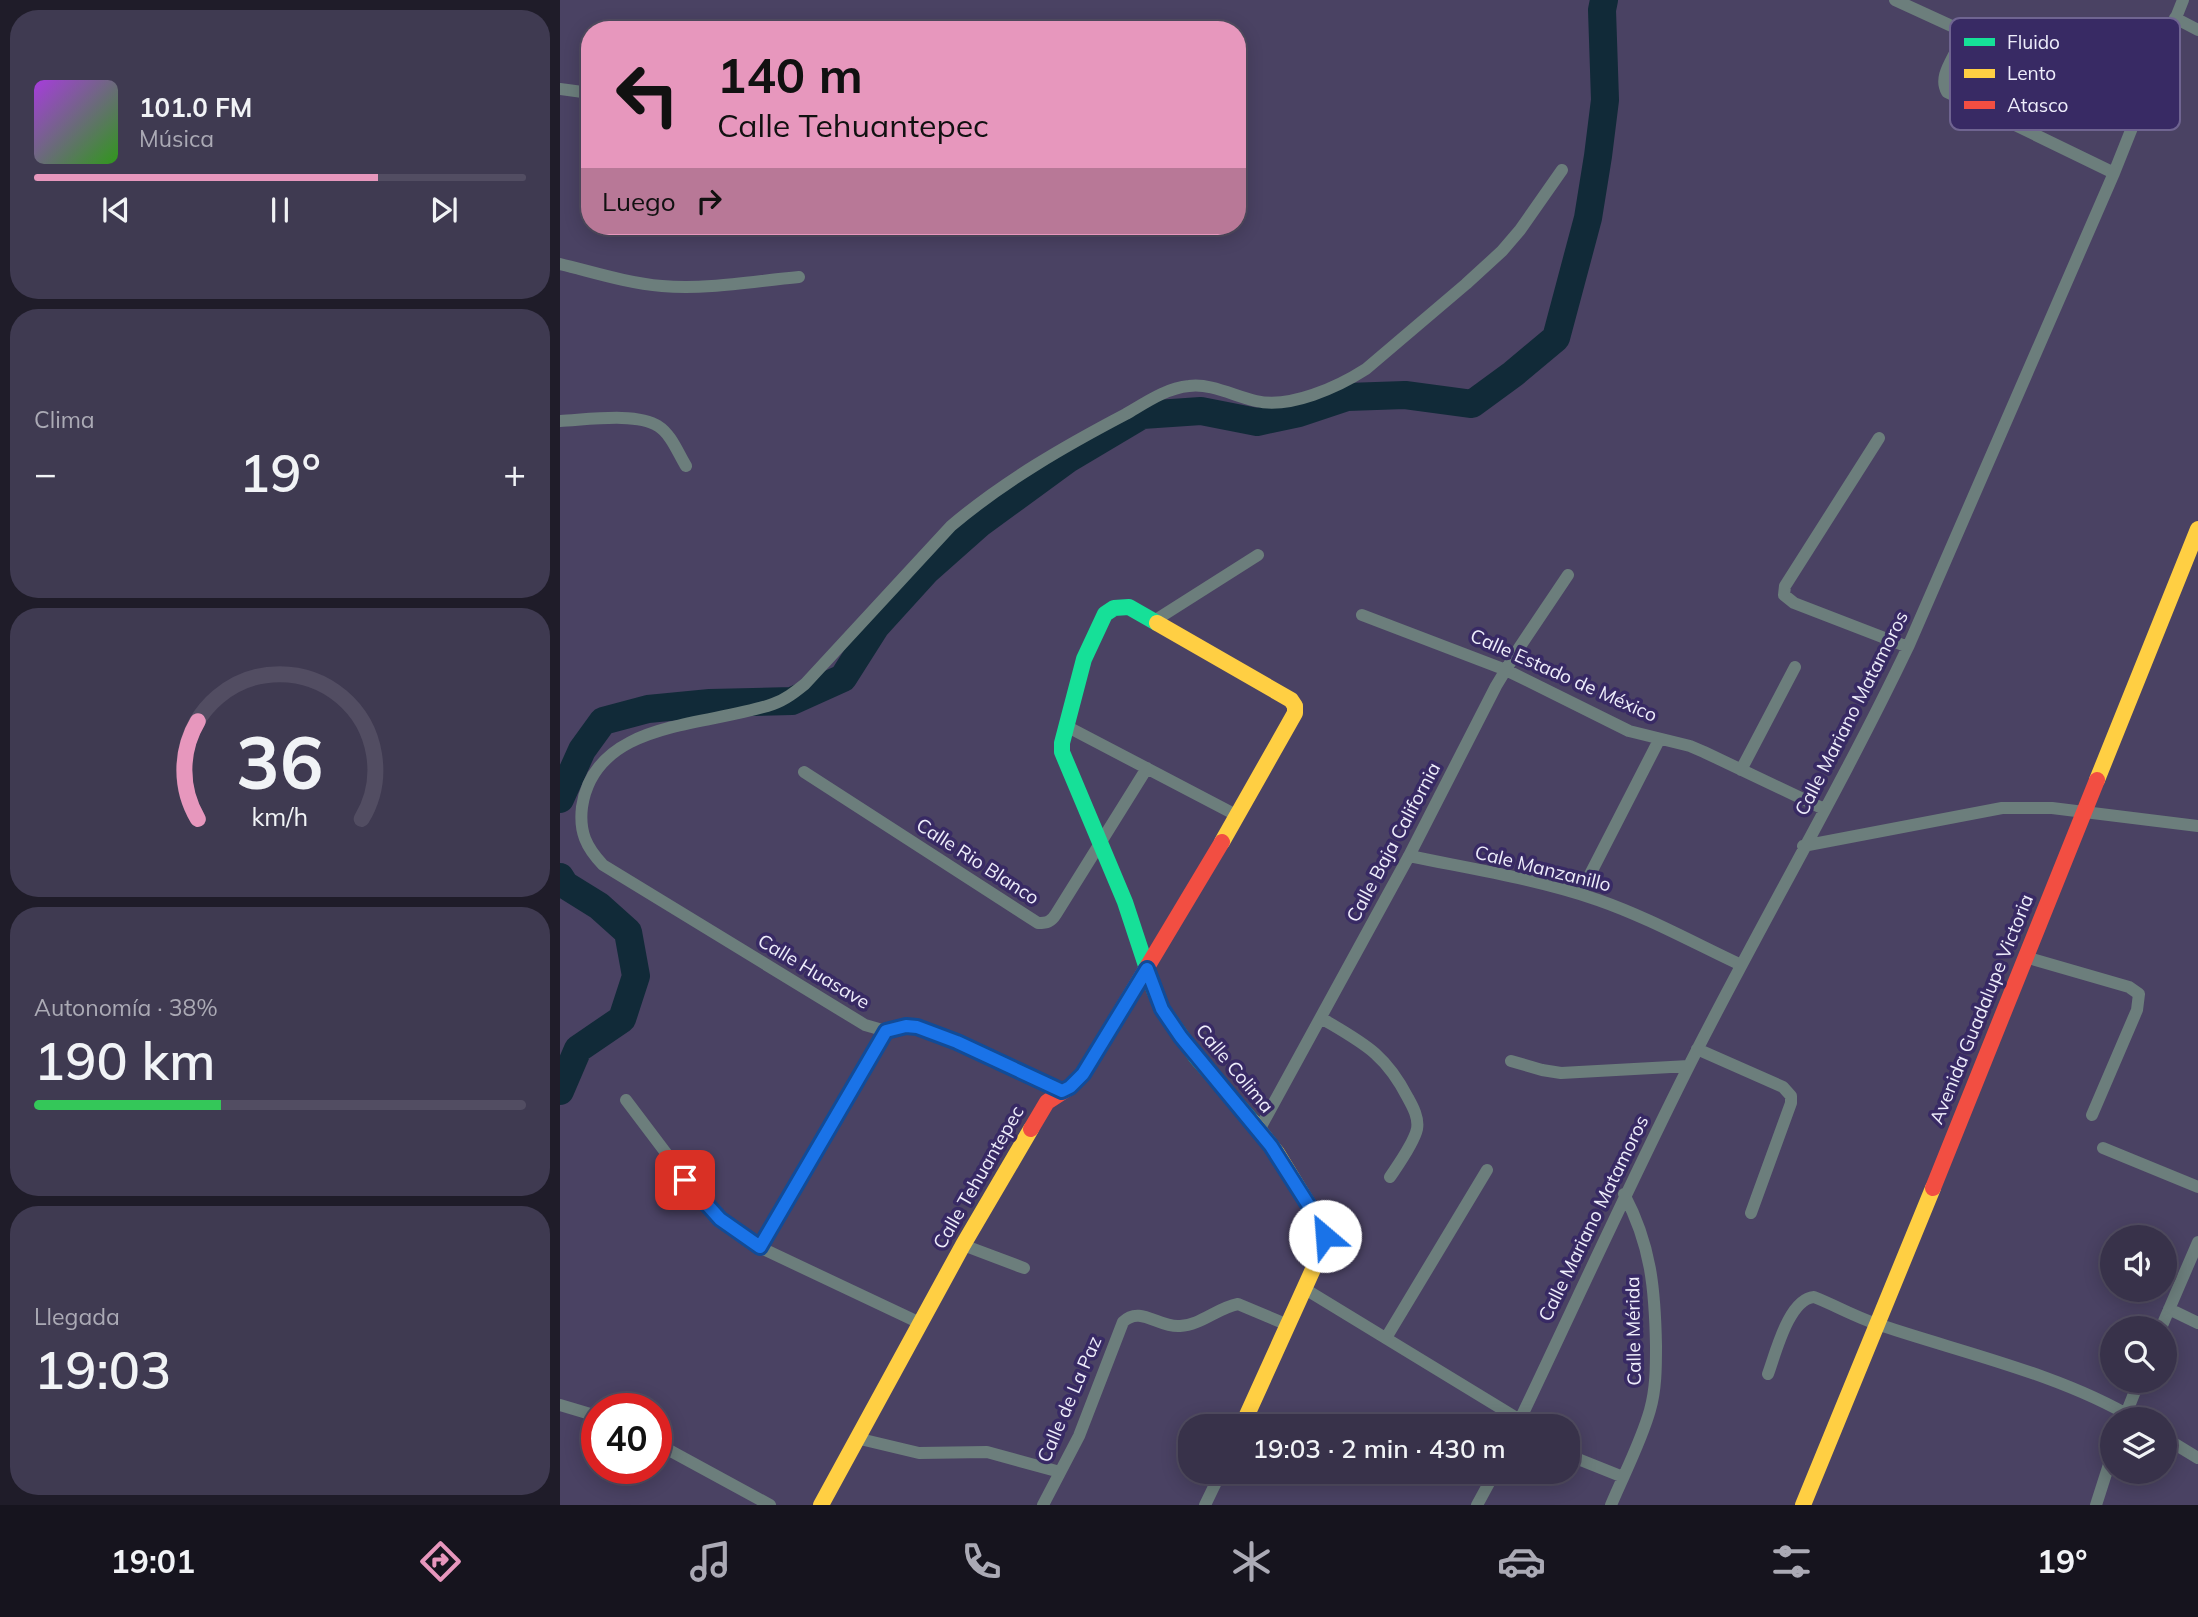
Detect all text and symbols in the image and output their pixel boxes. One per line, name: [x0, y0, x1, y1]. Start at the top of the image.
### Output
legend: [1950, 18, 2180, 130]
text: Fluido: [2007, 30, 2060, 54]
text: 140 m: [717, 44, 863, 105]
icon: left: [602, 49, 693, 140]
text: Lento: [2007, 61, 2056, 85]
text: 101.0 FM: [139, 91, 252, 124]
text: Atasco: [2007, 93, 2068, 117]
text: Calle Tehuantepec: [717, 105, 989, 145]
text: Música: [139, 124, 214, 153]
icon: right: [690, 182, 728, 220]
text: Luego: [602, 185, 676, 218]
icon: previous: [97, 191, 135, 229]
icon: pause: [261, 191, 299, 229]
icon: next: [425, 191, 463, 229]
text: Clima: [34, 405, 95, 434]
text: 19°: [239, 440, 321, 505]
text: −: [34, 449, 57, 497]
text: +: [503, 449, 526, 497]
street label: Calle Mariano Matamoros: [1789, 607, 1913, 819]
street label: Calle Estado de México: [1467, 623, 1661, 727]
text: 36: [236, 716, 324, 807]
street label: Calle Baja California: [1341, 758, 1445, 926]
text: km/h: [252, 800, 308, 831]
street label: Calle Rio Blanco: [912, 812, 1044, 910]
street label: Cale Manzanillo: [1472, 839, 1614, 897]
street label: Avenida Guadalupe Victoria: [1924, 891, 2038, 1127]
street label: Calle Huasave: [754, 928, 874, 1014]
text: Autonomía · 38%: [34, 993, 218, 1022]
street label: Calle Colima: [1191, 1019, 1279, 1117]
text: 190 km: [34, 1028, 215, 1093]
street label: Calle Tehuantepec: [927, 1101, 1029, 1253]
street label: Calle Mariano Matamoros: [1533, 1111, 1653, 1325]
pin: [655, 1150, 715, 1210]
icon: arrive: [666, 1161, 704, 1199]
position arrow: [1288, 1199, 1362, 1273]
map controls: [2100, 1225, 2177, 1484]
button: sound: [2100, 1225, 2177, 1302]
street label: Calle Mérida: [1620, 1276, 1646, 1386]
text: Llegada: [34, 1302, 120, 1331]
button: search: [2100, 1316, 2177, 1393]
street label: Calle de La Paz: [1032, 1332, 1106, 1466]
text: 19:03: [34, 1337, 171, 1402]
speed limit sign: 40: [581, 1393, 672, 1484]
button: layers: [2100, 1407, 2177, 1484]
text: 19:03 · 2 min · 430 m: [1252, 1432, 1506, 1465]
icon: directions: [416, 1537, 465, 1586]
icon: music: [686, 1537, 735, 1586]
icon: phone: [957, 1537, 1006, 1586]
icon: climate: [1227, 1537, 1276, 1586]
icon: car: [1497, 1537, 1546, 1586]
icon: filters: [1767, 1537, 1816, 1586]
text: 19:01: [111, 1541, 195, 1581]
text: 19°: [2037, 1541, 2087, 1581]

